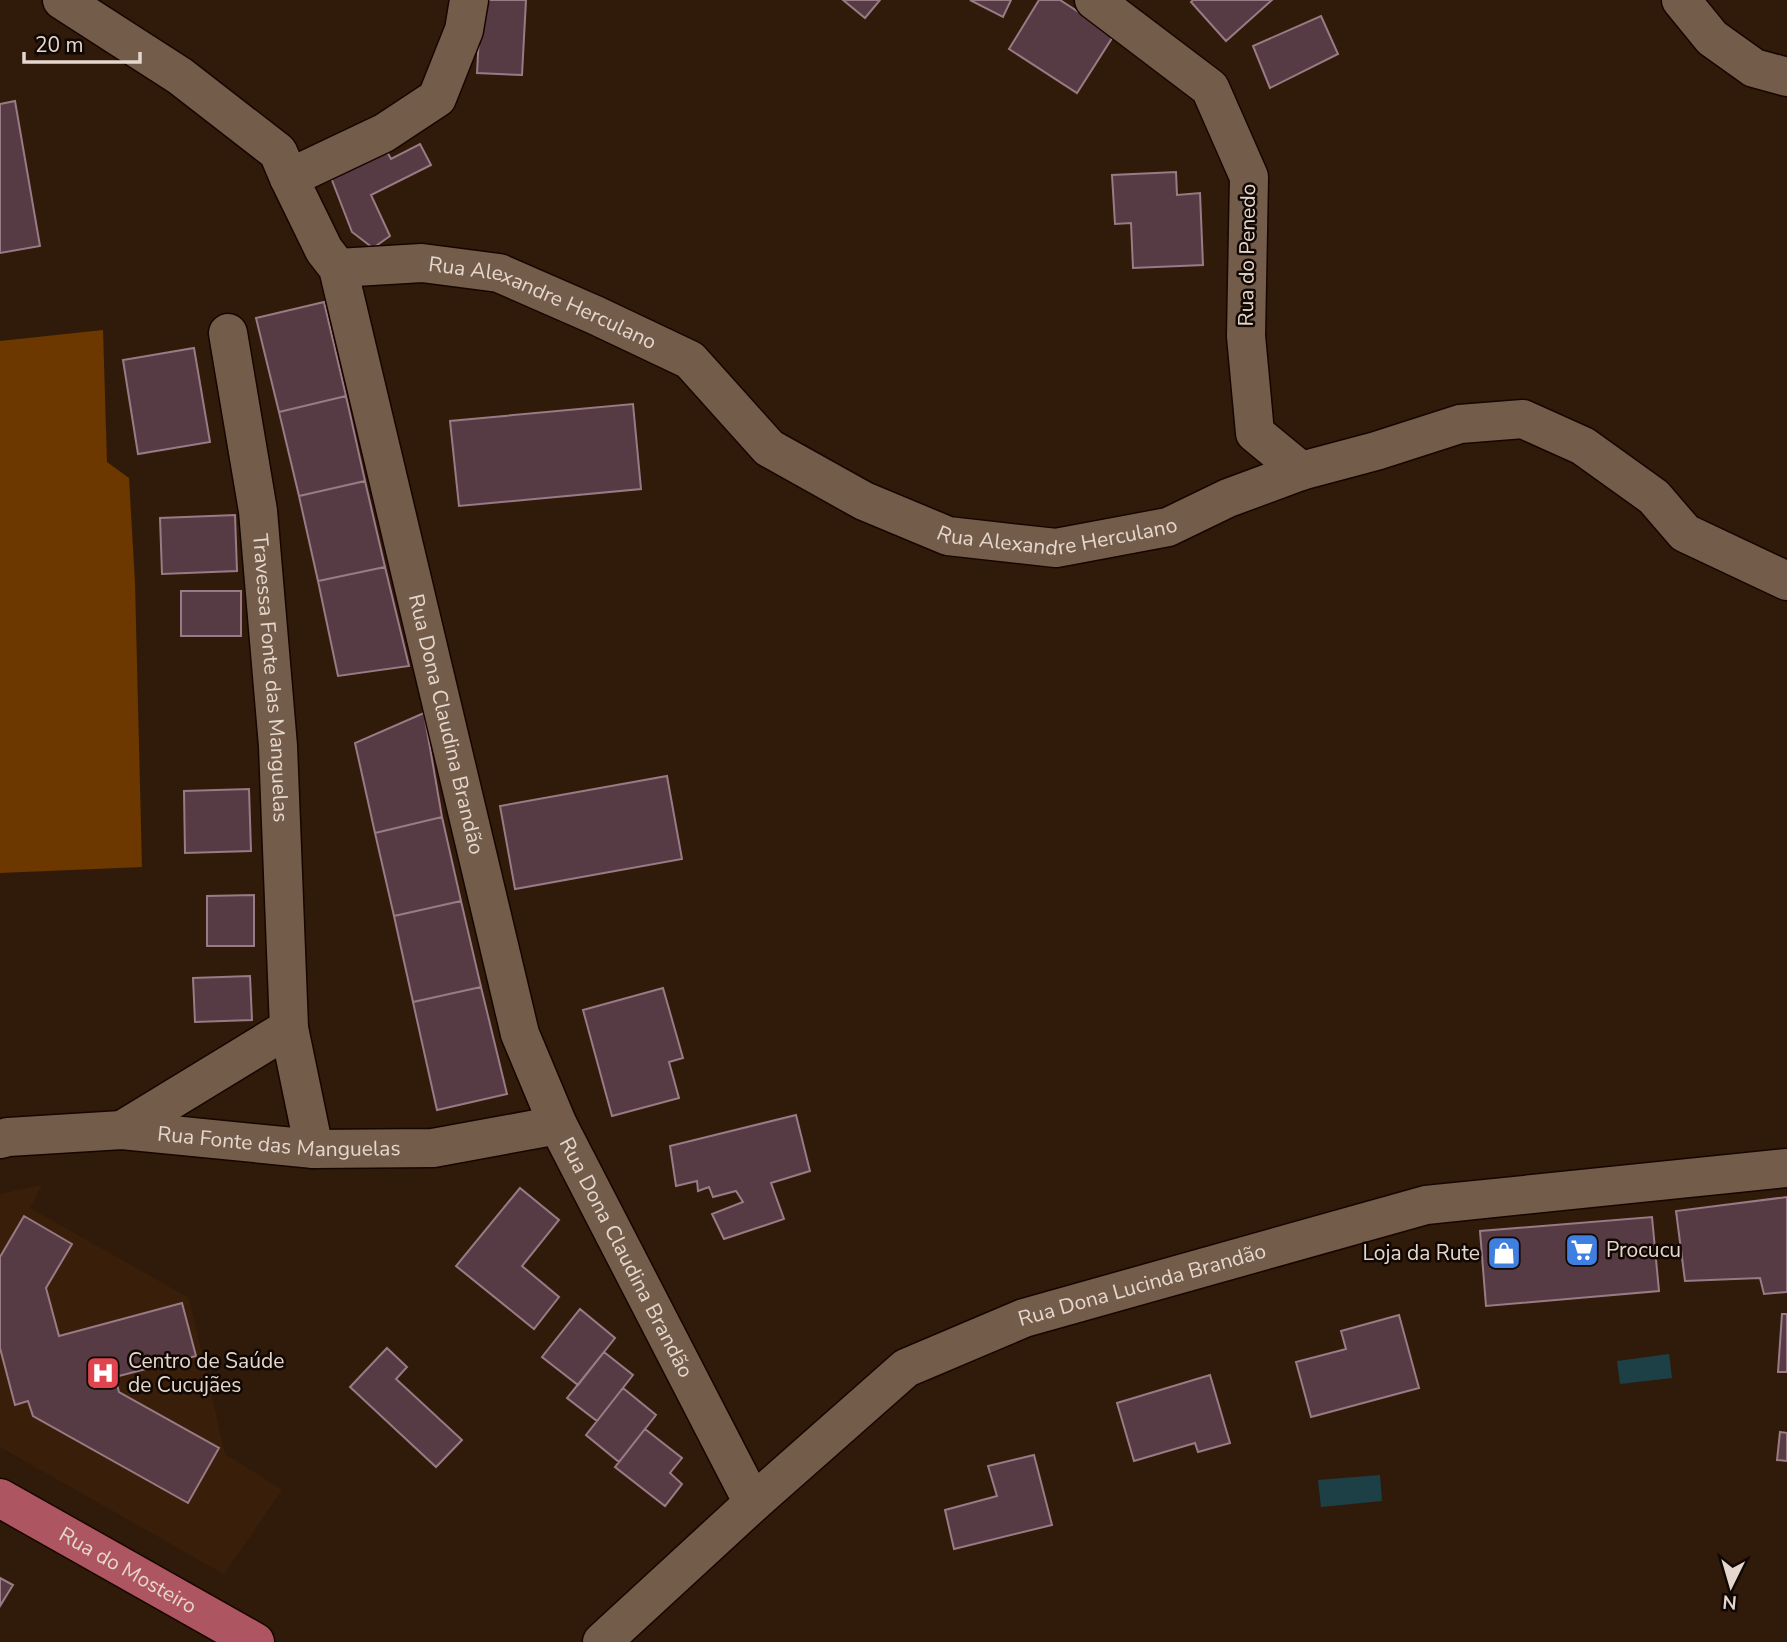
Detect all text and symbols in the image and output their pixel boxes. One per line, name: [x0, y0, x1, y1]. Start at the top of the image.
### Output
scale bar: [24, 21, 140, 65]
text: 20 m: [35, 31, 84, 59]
street label: Rua do Penedo: [1232, 183, 1262, 327]
street label: Rua Alexandre Herculano: [427, 250, 661, 356]
street label: Rua Alexandre Herculano: [933, 511, 1182, 562]
street label: Travessa Fonte das Manguelas: [246, 533, 295, 823]
street label: Rua Dona Claudina Brandão: [402, 591, 491, 857]
street label: Rua Fonte das Manguelas: [156, 1120, 401, 1163]
street label: Rua Dona Claudina Brandão: [553, 1132, 700, 1382]
supermarket icon: Procucu: [1563, 1231, 1601, 1269]
shop icon: Loja da Rute: [1485, 1234, 1523, 1272]
place label: Procucu: [1606, 1236, 1681, 1264]
street label: Rua Dona Lucinda Brandão: [1015, 1237, 1269, 1333]
place label: Loja da Rute: [1363, 1239, 1480, 1267]
place label: Centro de Saúde de Cucujães: [128, 1347, 284, 1399]
hospital icon: Centro de Saúde de Cucujães: [84, 1354, 122, 1392]
street label: Rua do Mosteiro: [54, 1520, 202, 1620]
north arrow: [1696, 1551, 1766, 1621]
text: N: [1721, 1588, 1738, 1616]

